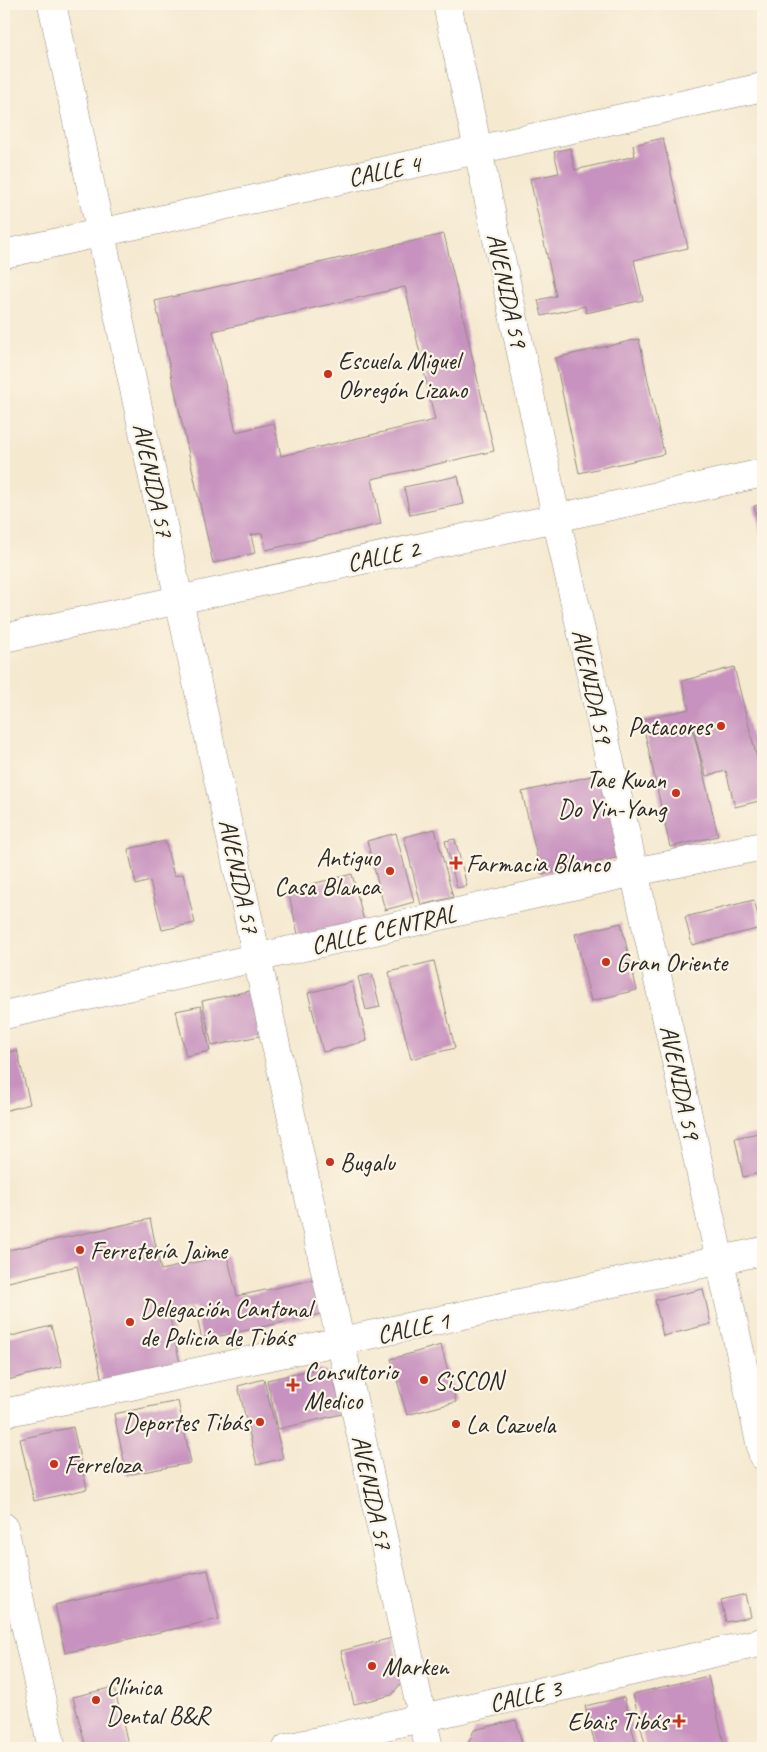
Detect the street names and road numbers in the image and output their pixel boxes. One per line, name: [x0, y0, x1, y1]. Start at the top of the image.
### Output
street label: CALLE 4: [345, 147, 426, 194]
street label: AVENIDA 59: [479, 230, 535, 352]
street label: AVENIDA 57: [125, 420, 181, 542]
street label: CALLE 2: [344, 532, 424, 579]
street label: AVENIDA 59: [564, 626, 620, 748]
street label: AVENIDA 57: [211, 816, 267, 938]
street label: CALLE CENTRAL: [308, 898, 459, 962]
street label: AVENIDA 59: [652, 1022, 708, 1144]
street label: CALLE 1: [374, 1304, 454, 1351]
street label: AVENIDA 57: [344, 1432, 400, 1554]
street label: CALLE 3: [486, 1672, 566, 1720]

